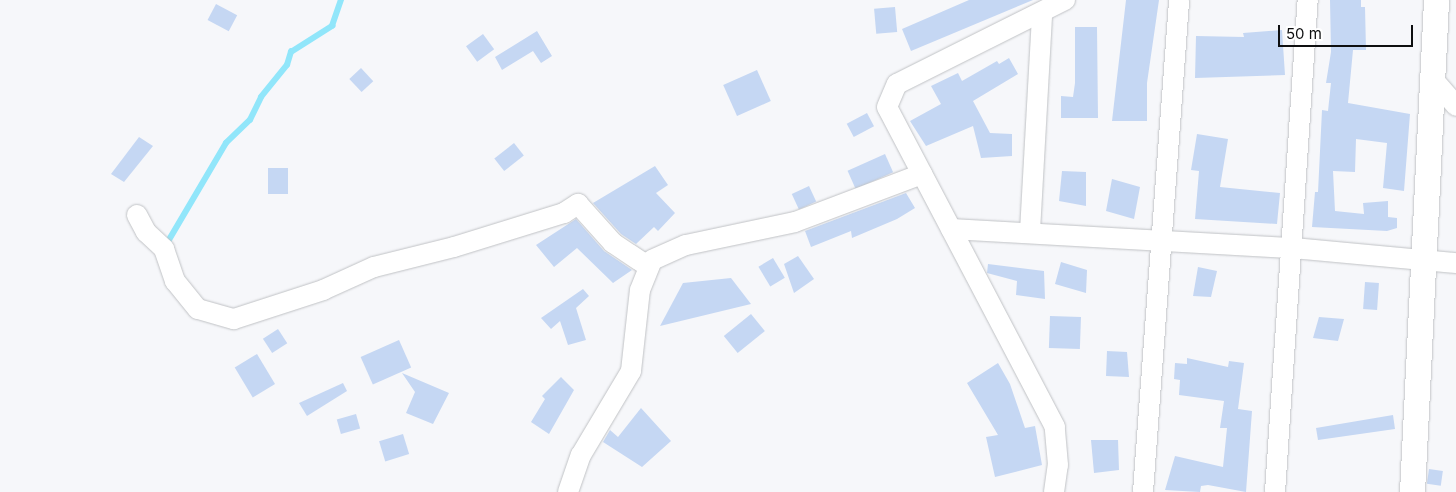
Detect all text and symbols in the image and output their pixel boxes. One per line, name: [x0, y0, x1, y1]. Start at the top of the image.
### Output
scale bar: [1281, 15, 1416, 47]
text: 50 m: [1286, 24, 1322, 43]

